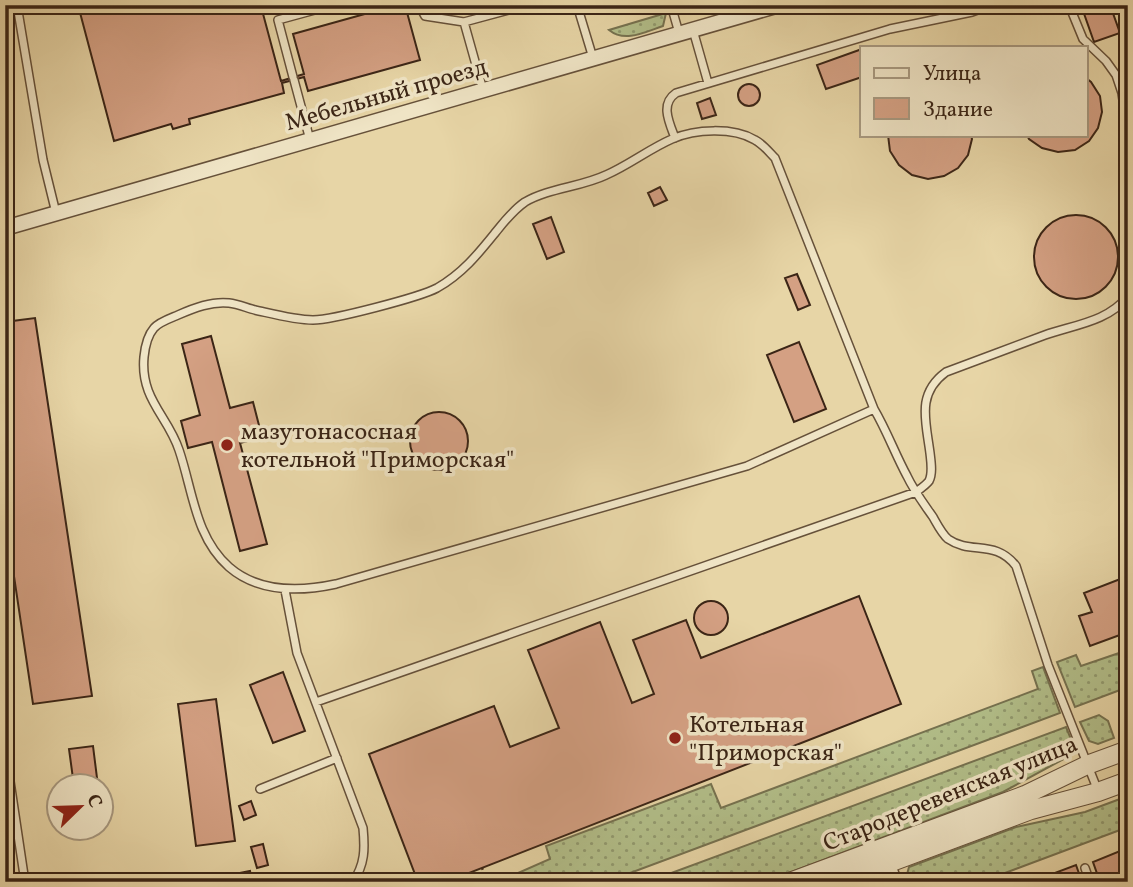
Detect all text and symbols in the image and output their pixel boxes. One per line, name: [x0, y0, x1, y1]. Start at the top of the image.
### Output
legend: [860, 46, 1088, 136]
street label: Мебельный проезд: [281, 51, 492, 141]
text: Улица: [923, 60, 981, 89]
text: Здание: [923, 96, 993, 125]
place label: мазутонасосная котельной "Приморская": [241, 416, 514, 478]
marker: мазутонасосная котельной "Приморская": [219, 437, 235, 453]
place label: Котельная "Приморская": [689, 709, 842, 771]
street label: Стародеревенская улица: [818, 728, 1083, 862]
marker: Котельная "Приморская": [667, 730, 683, 746]
north arrow: [46, 772, 116, 842]
text: С: [79, 790, 108, 812]

